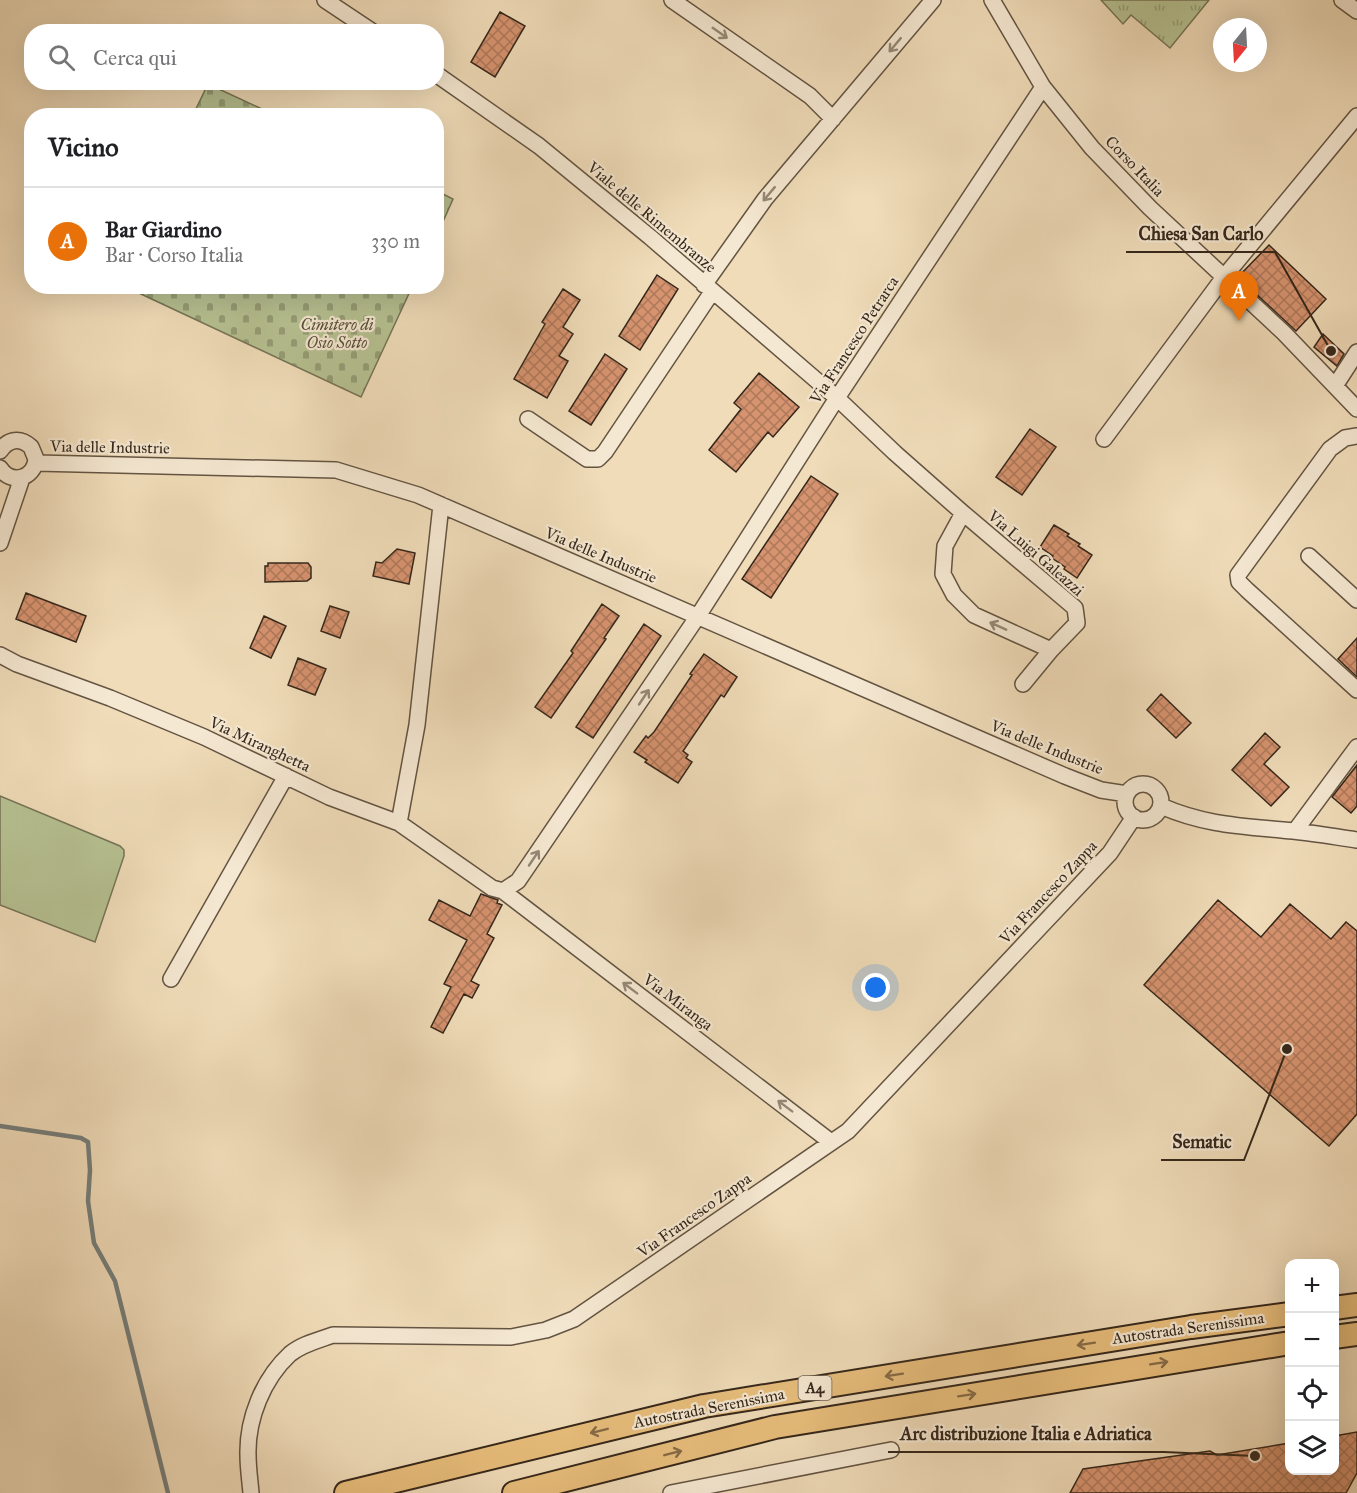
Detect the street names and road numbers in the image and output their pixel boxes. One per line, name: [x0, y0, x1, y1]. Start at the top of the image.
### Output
street label: Corso Italia: [1101, 132, 1169, 200]
street label: Viale delle Rimembranze: [583, 157, 721, 277]
street label: Via Francesco Petrarca: [805, 273, 902, 408]
street label: Via delle Industrie: [49, 436, 170, 458]
street label: Via Luigi Galeazzi: [983, 505, 1088, 601]
street label: Via delle Industrie: [541, 522, 660, 587]
street label: Via Miranghetta: [205, 712, 314, 777]
street label: Via delle Industrie: [987, 715, 1106, 778]
street label: Via Francesco Zappa: [995, 836, 1101, 948]
street label: Via Miranga: [638, 969, 717, 1035]
street label: Via Francesco Zappa: [633, 1169, 755, 1262]
street label: Autostrada Serenissima: [1110, 1308, 1265, 1348]
road number: A4: [798, 1376, 832, 1400]
street label: Autostrada Serenissima: [631, 1384, 786, 1432]

